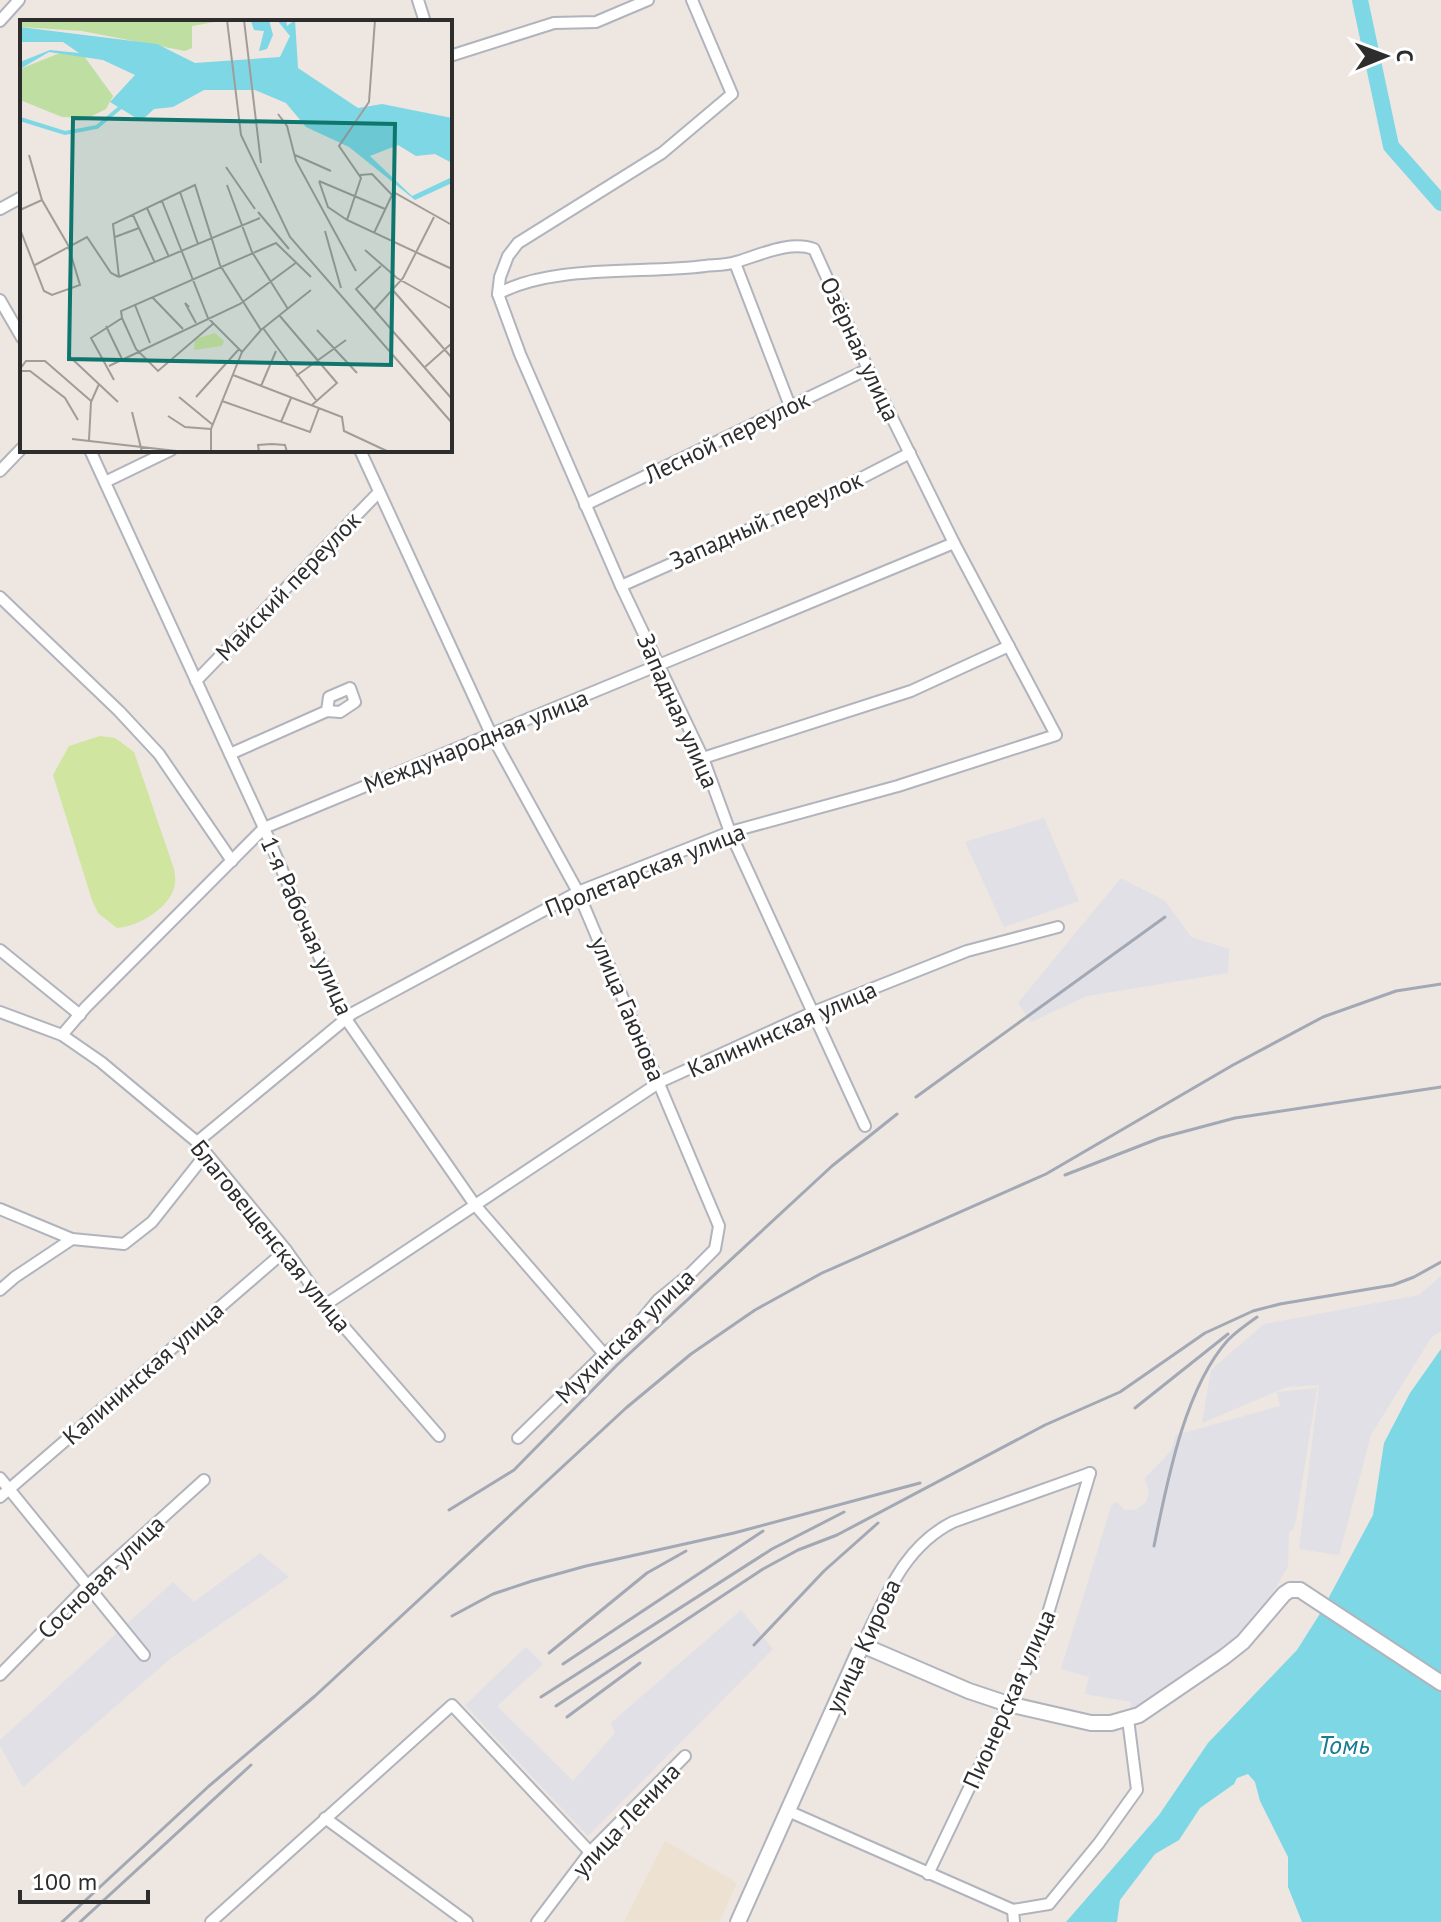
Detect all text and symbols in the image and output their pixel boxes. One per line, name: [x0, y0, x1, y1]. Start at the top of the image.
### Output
north arrow: [1345, 16, 1425, 96]
inset map: [20, 20, 452, 452]
text: С: [1391, 49, 1419, 62]
street label: Озёрная улица: [813, 272, 907, 426]
street label: Лесной переулок: [638, 383, 815, 491]
street label: Западный переулок: [665, 463, 868, 576]
street label: Майский переулок: [209, 504, 368, 667]
street label: Западная улица: [630, 629, 726, 793]
street label: Международная улица: [359, 682, 593, 800]
street label: Пролетарская улица: [540, 816, 750, 924]
street label: 1-я Рабочая улица: [254, 832, 360, 1020]
street label: улица Гаюнова: [584, 932, 672, 1086]
street label: Калининская улица: [683, 973, 881, 1085]
street label: Благовещенская улица: [184, 1133, 358, 1339]
street label: Мухинская улица: [549, 1262, 701, 1410]
street label: Калининская улица: [56, 1294, 230, 1452]
street label: Сосновая улица: [31, 1508, 171, 1646]
street label: улица Кирова: [818, 1574, 908, 1718]
street label: Пионерская улица: [956, 1605, 1062, 1793]
water label: Томь: [1318, 1728, 1370, 1761]
street label: улица Ленина: [565, 1756, 687, 1884]
scale bar: [20, 1854, 148, 1904]
text: 100 m: [32, 1866, 97, 1897]

